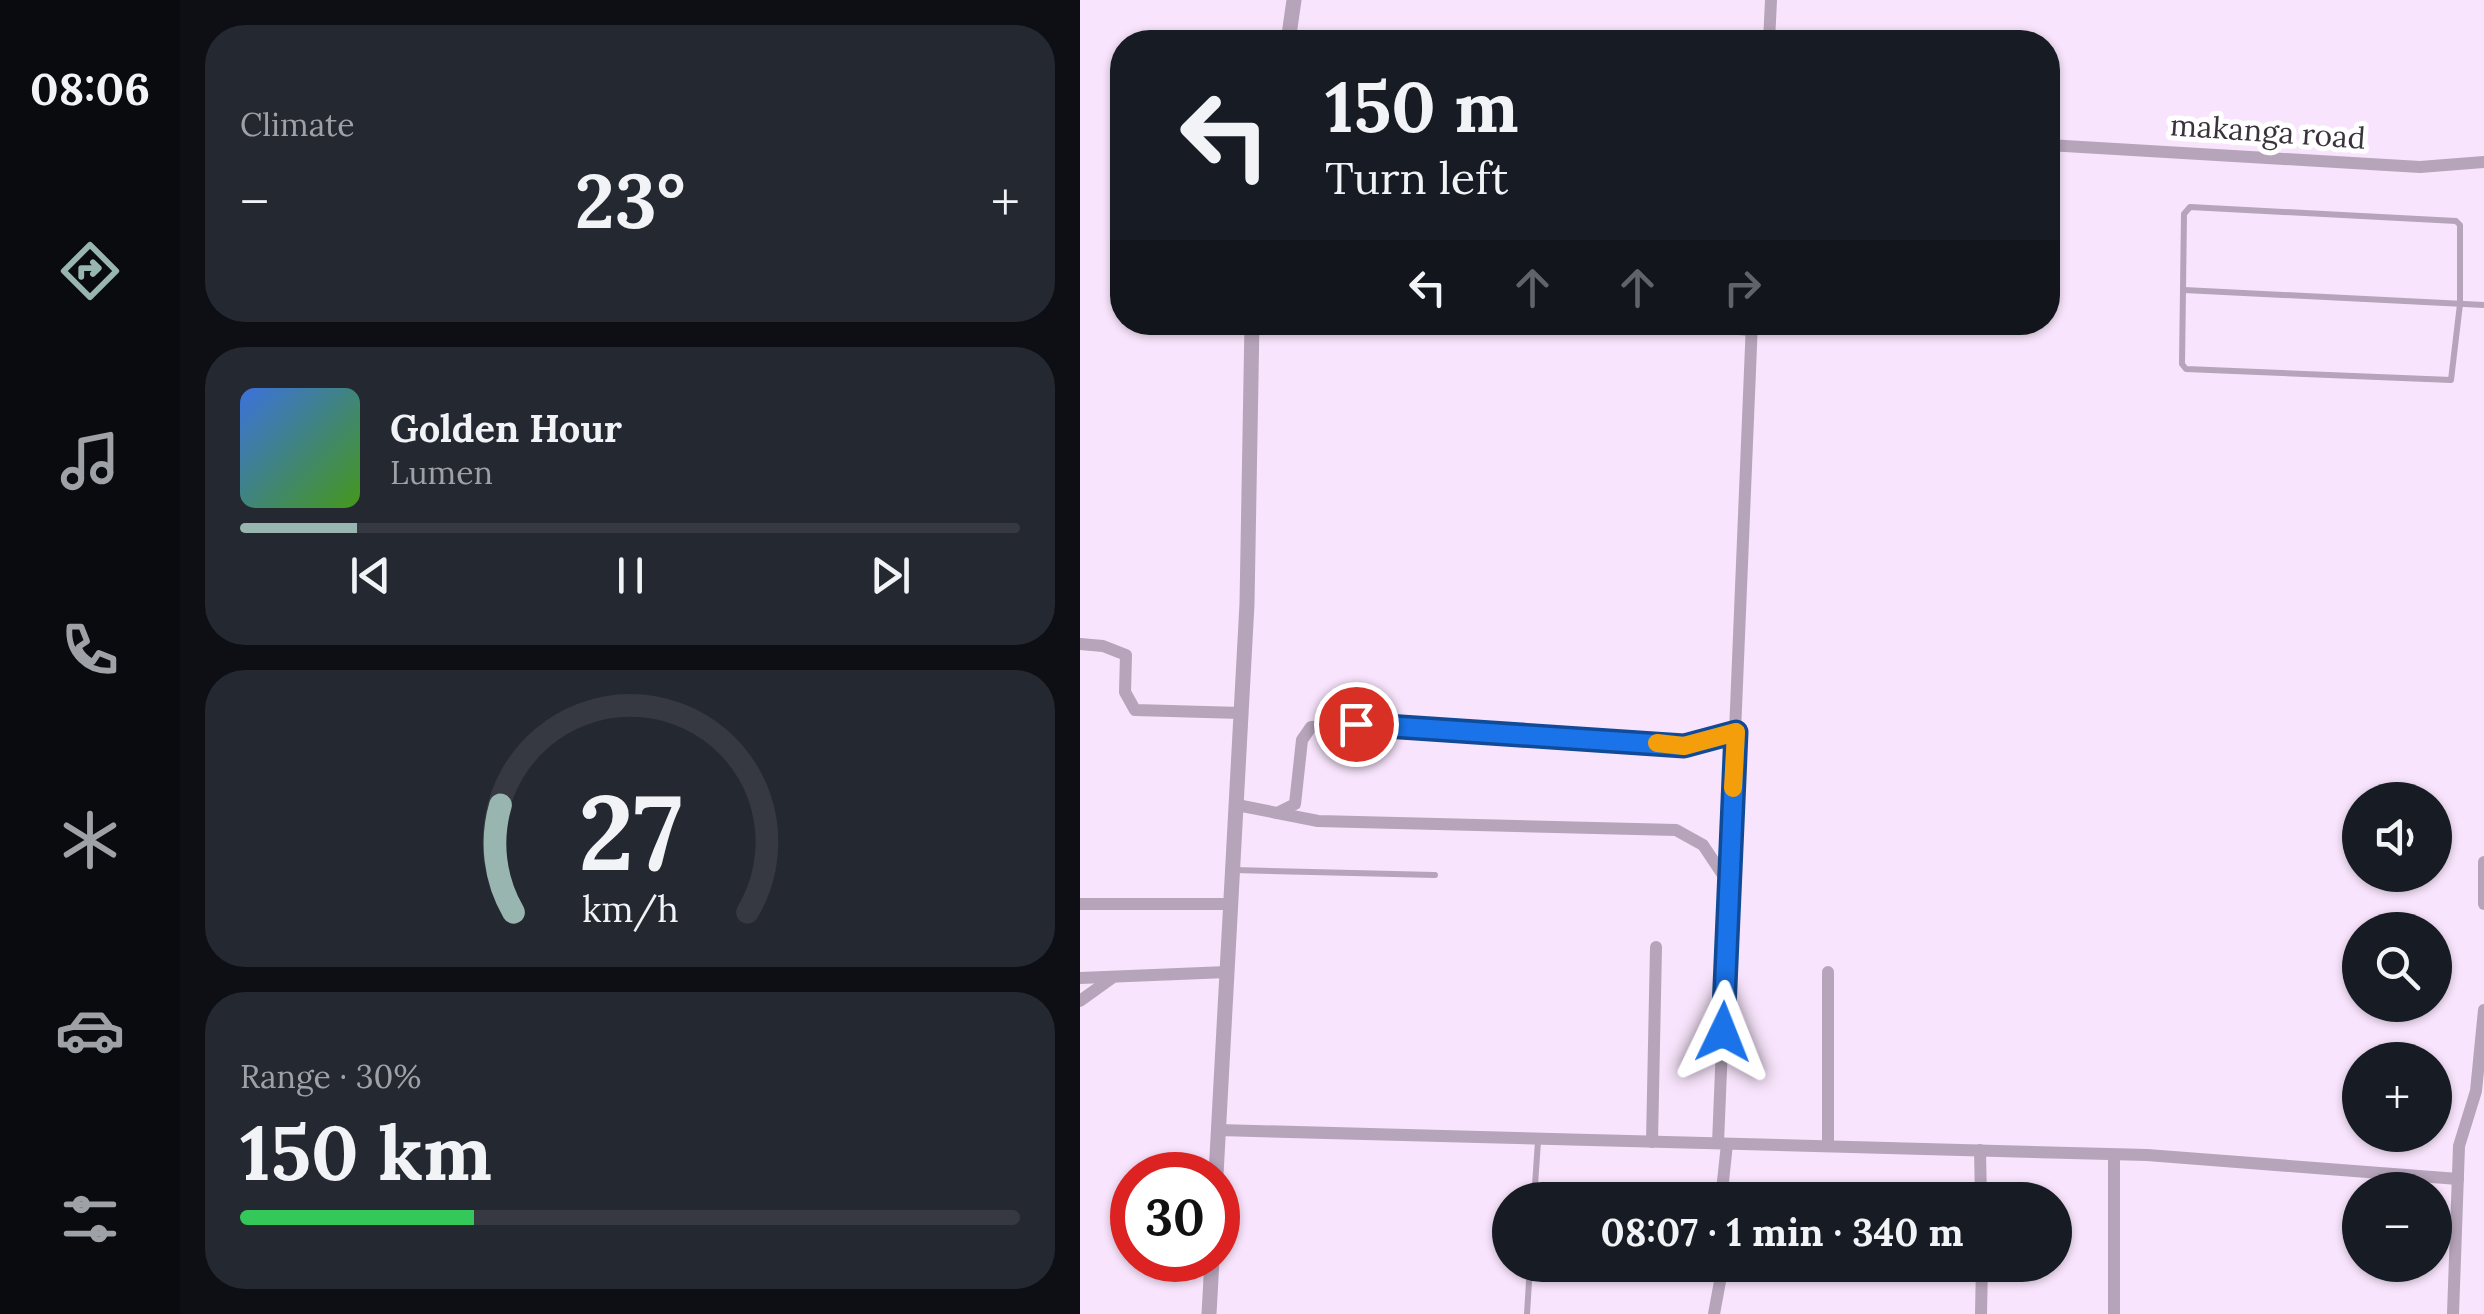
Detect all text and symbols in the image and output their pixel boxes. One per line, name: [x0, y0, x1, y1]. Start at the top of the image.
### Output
text: 08:06: [30, 60, 150, 117]
text: 150 m: [1325, 62, 1519, 151]
icon: left: [1160, 70, 1290, 200]
text: Climate: [240, 104, 355, 145]
street label: makanga road: [2169, 105, 2367, 158]
text: Turn left: [1325, 149, 1508, 206]
text: 23°: [575, 153, 685, 249]
text: −: [240, 167, 269, 237]
text: +: [991, 167, 1020, 237]
icon: directions: [55, 236, 125, 306]
icon: left: [1400, 260, 1455, 315]
icon: ahead: [1505, 260, 1560, 315]
icon: ahead: [1610, 260, 1665, 315]
icon: right: [1715, 260, 1770, 315]
text: Golden Hour: [390, 404, 622, 452]
icon: music: [55, 426, 125, 496]
text: Lumen: [390, 452, 493, 493]
icon: previous: [343, 548, 398, 603]
icon: pause: [603, 548, 658, 603]
icon: next: [863, 548, 918, 603]
icon: phone: [55, 615, 125, 685]
pin: [1314, 682, 1399, 767]
icon: arrive: [1329, 697, 1384, 752]
text: 27: [578, 765, 682, 898]
map controls: [2342, 782, 2452, 1282]
button: sound: [2342, 782, 2452, 892]
icon: climate: [55, 805, 125, 875]
text: km/h: [582, 886, 678, 932]
button: search: [2342, 912, 2452, 1022]
position arrow: [1671, 980, 1775, 1084]
icon: car: [55, 995, 125, 1065]
button: +: [2342, 1042, 2452, 1152]
text: Range · 30%: [240, 1056, 421, 1097]
text: 150 km: [240, 1105, 492, 1201]
speed limit sign: 30: [1110, 1152, 1240, 1282]
button: −: [2342, 1172, 2452, 1282]
icon: filters: [55, 1184, 125, 1254]
text: 08:07 · 1 min · 340 m: [1601, 1208, 1963, 1256]

